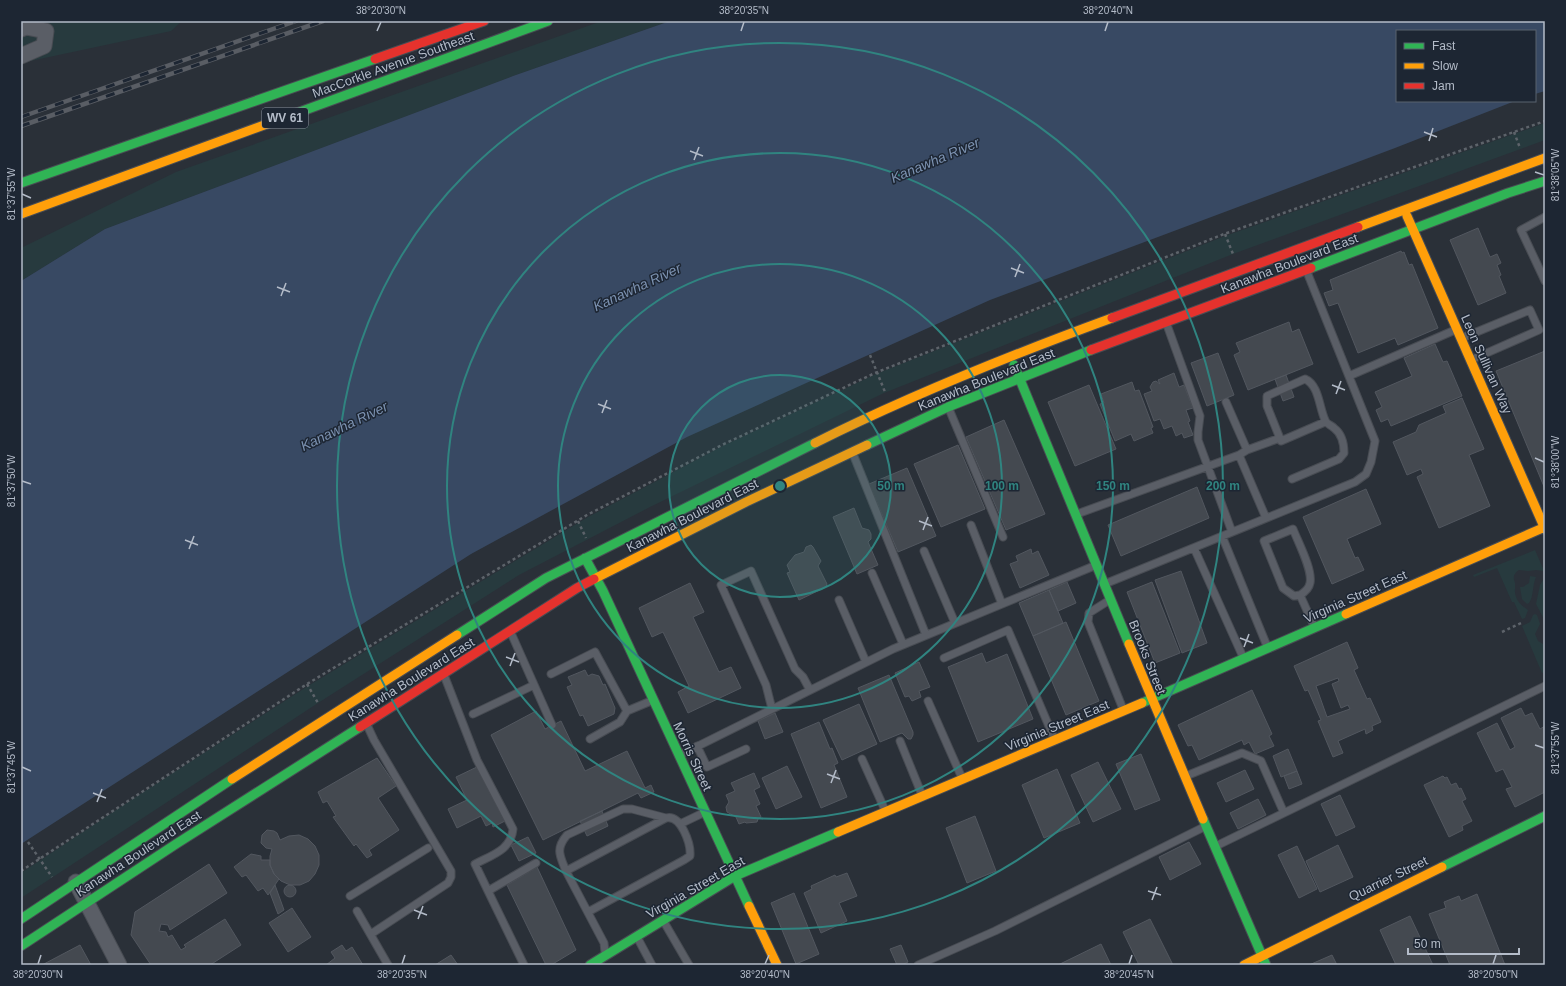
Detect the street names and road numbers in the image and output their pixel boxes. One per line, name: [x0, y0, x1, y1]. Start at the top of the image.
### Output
street label: MacCorkle Avenue Southeast: [310, 28, 476, 101]
road number: WV 61: [262, 108, 308, 128]
street label: Kanawha Boulevard East: [1218, 230, 1360, 297]
street label: Leon Sullivan Way: [1458, 312, 1515, 417]
street label: Kanawha Boulevard East: [916, 345, 1057, 414]
street label: Kanawha Boulevard East: [624, 475, 761, 555]
street label: Virginia Street East: [1301, 567, 1409, 626]
street label: Brooks Street: [1126, 618, 1169, 697]
street label: Kanawha Boulevard East: [345, 634, 477, 724]
street label: Virginia Street East: [1003, 697, 1112, 754]
street label: Morris Street: [670, 719, 715, 793]
street label: Kanawha Boulevard East: [73, 807, 204, 899]
street label: Virginia Street East: [643, 853, 747, 922]
street label: Quarrier Street: [1346, 853, 1430, 904]

